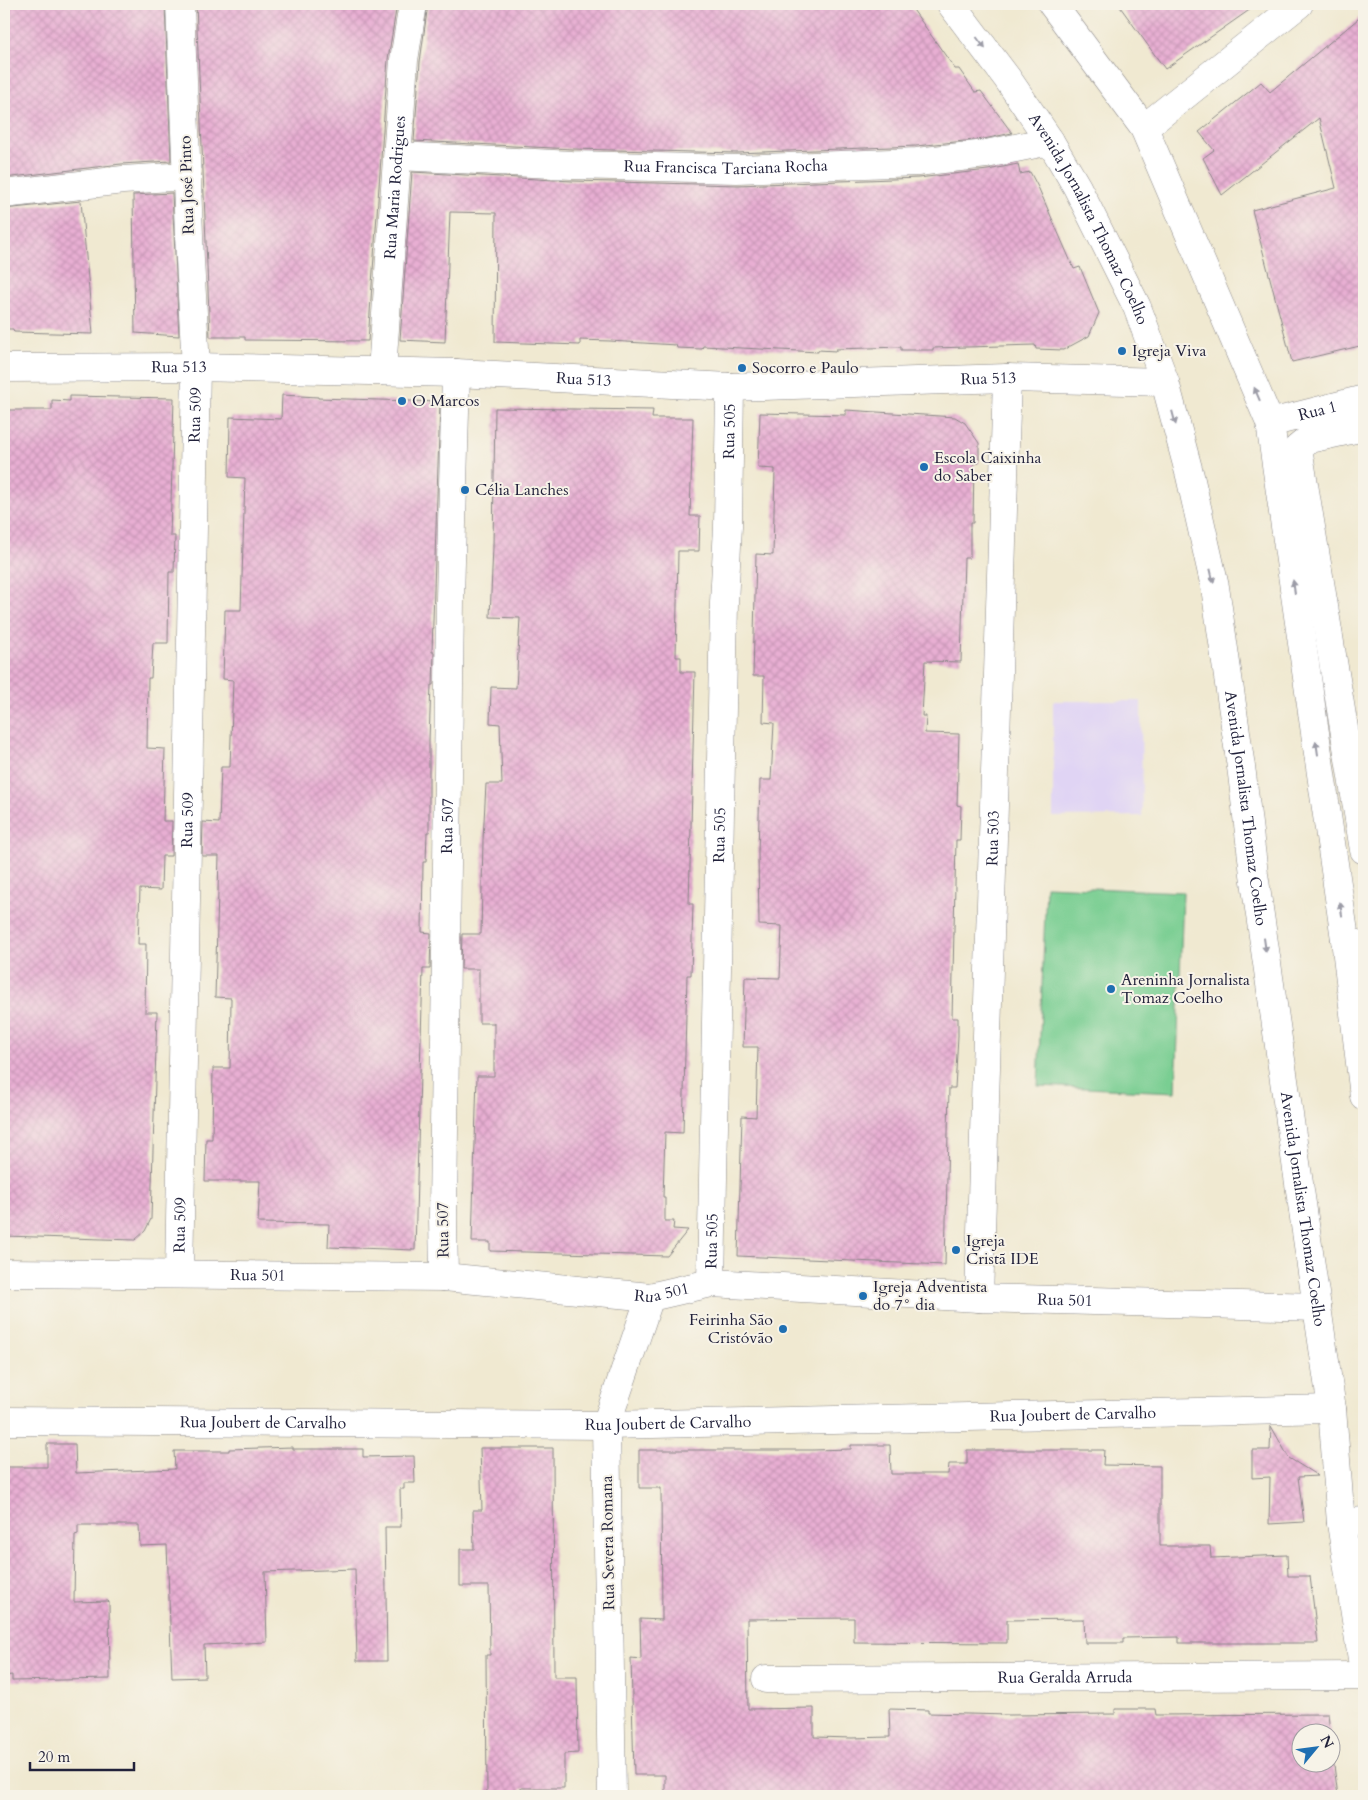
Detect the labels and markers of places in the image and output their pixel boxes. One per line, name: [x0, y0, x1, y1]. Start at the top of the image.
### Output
place label: Igreja Viva: [1132, 340, 1207, 362]
marker: Igreja Viva: [1116, 345, 1128, 357]
place label: Socorro e Paulo: [752, 357, 859, 379]
marker: Socorro e Paulo: [736, 362, 748, 374]
place label: O Marcos: [412, 390, 479, 412]
marker: O Marcos: [396, 395, 408, 407]
place label: Escola Caixinha do Saber: [934, 447, 1041, 487]
marker: Escola Caixinha do Saber: [918, 461, 930, 473]
place label: Célia Lanches: [475, 479, 569, 501]
marker: Célia Lanches: [459, 484, 471, 496]
place label: Areninha Jornalista Tomaz Coelho: [1121, 969, 1250, 1009]
marker: Areninha Jornalista Tomaz Coelho: [1105, 983, 1117, 995]
place label: Igreja Cristã IDE: [966, 1230, 1039, 1270]
marker: Igreja Cristã IDE: [950, 1244, 962, 1256]
place label: Igreja Adventista do 7° dia: [873, 1276, 988, 1316]
marker: Igreja Adventista do 7° dia: [857, 1290, 869, 1302]
place label: Feirinha São Cristóvão: [689, 1309, 773, 1349]
marker: Feirinha São Cristóvão: [777, 1323, 789, 1335]

